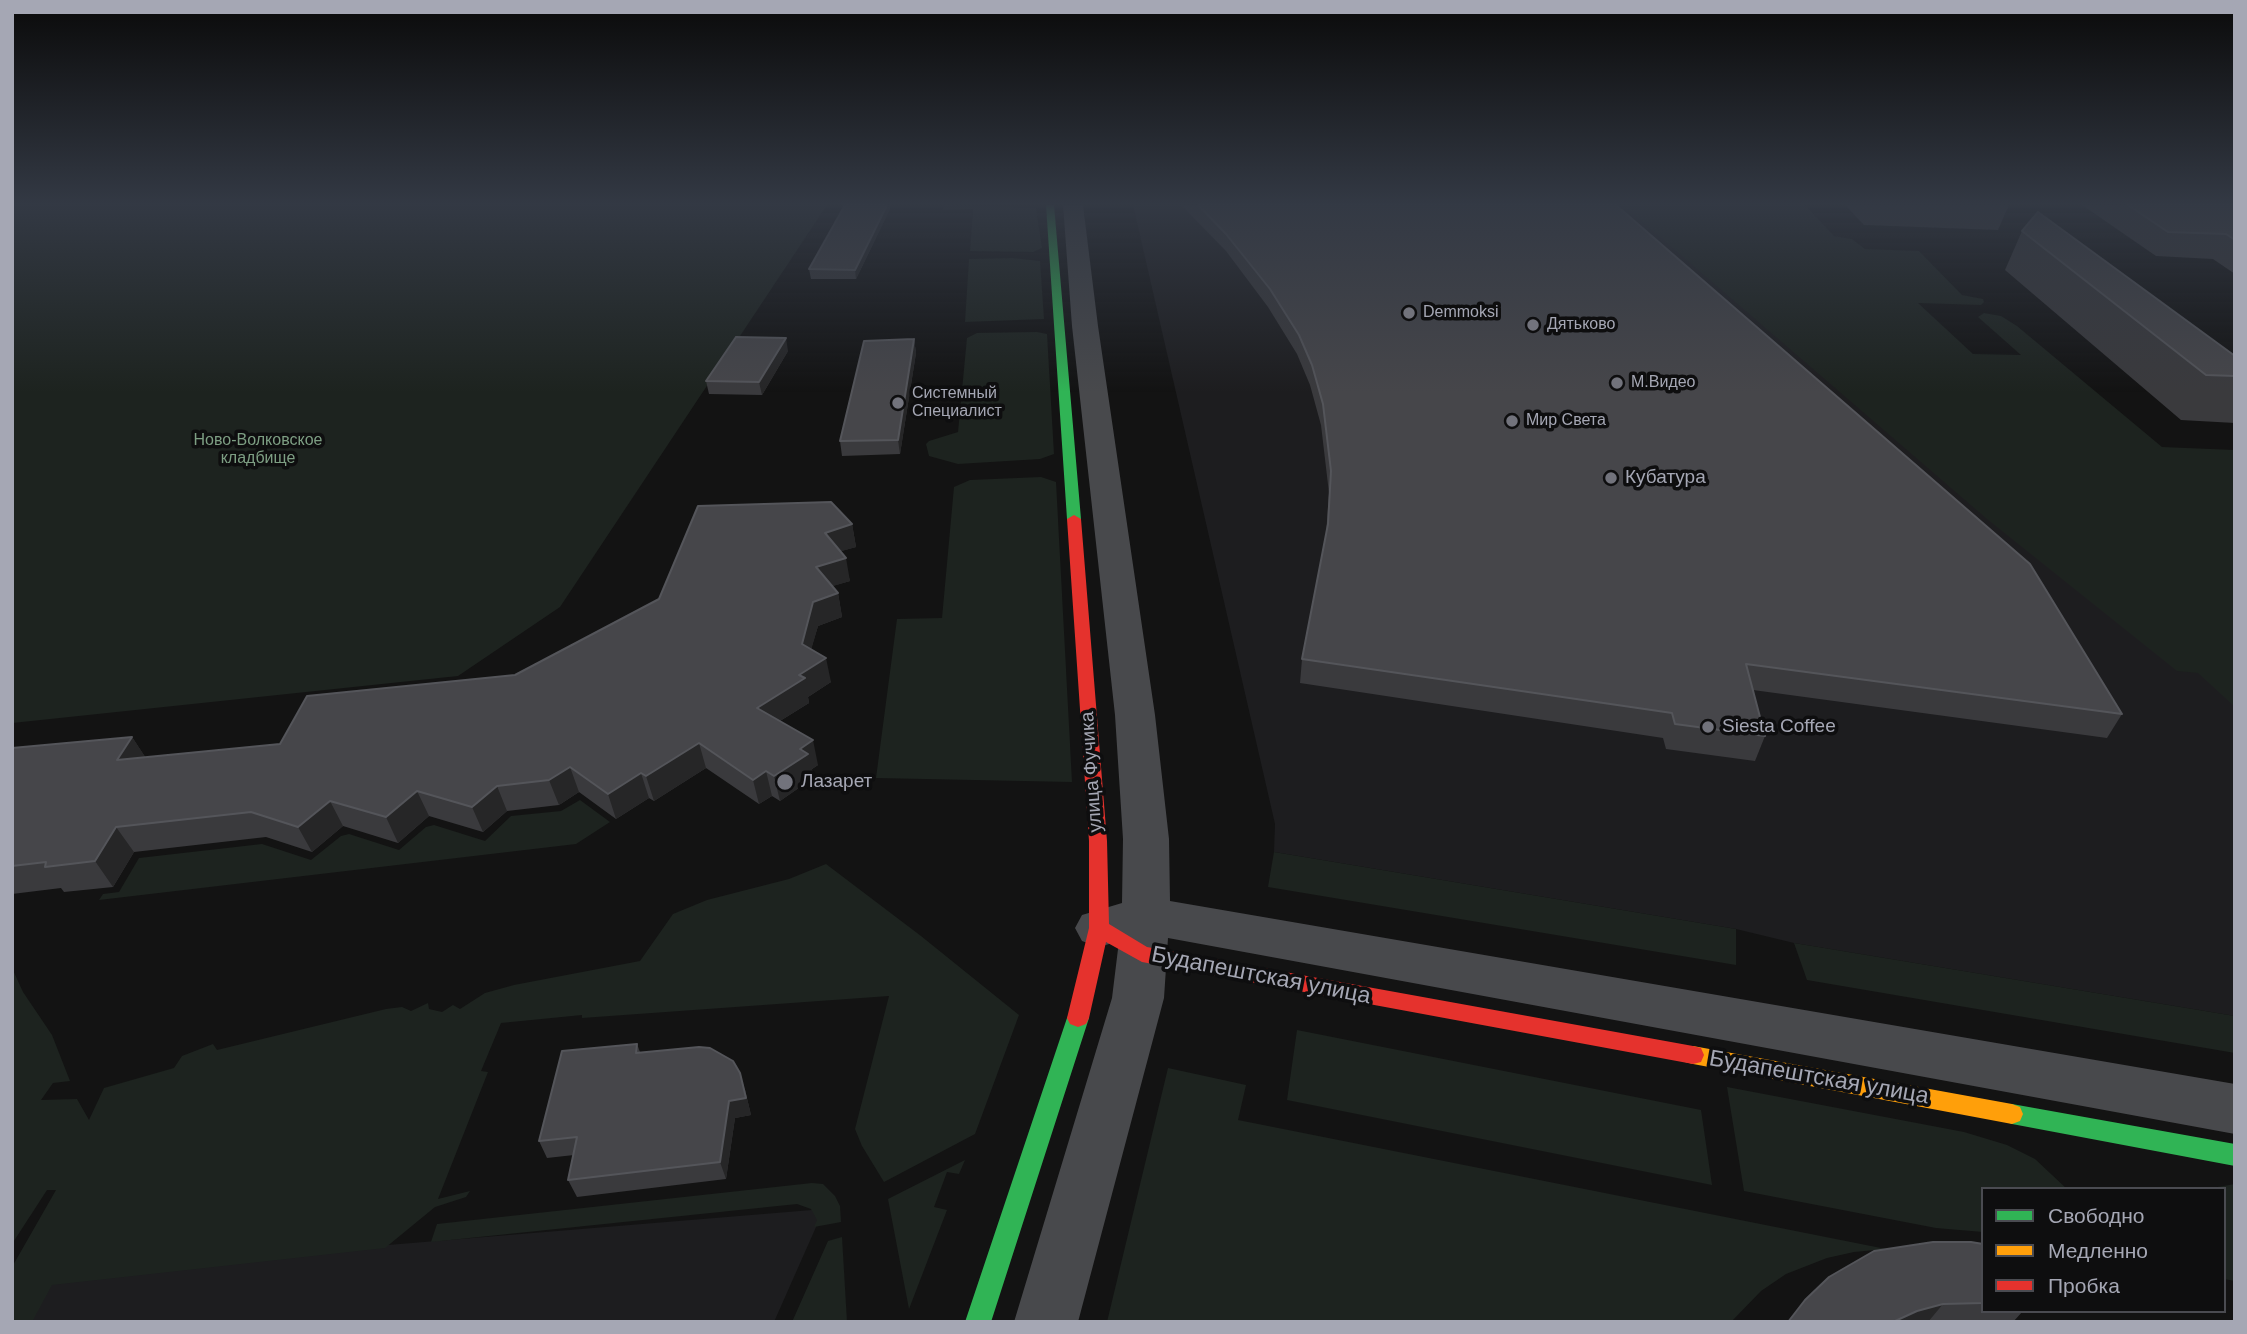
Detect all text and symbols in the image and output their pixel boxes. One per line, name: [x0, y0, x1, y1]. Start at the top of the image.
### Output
place label: Demmoksi: [1423, 303, 1499, 323]
marker: Demmoksi: [1401, 305, 1417, 321]
place label: Дятьково: [1547, 315, 1615, 335]
marker: Дятьково: [1525, 317, 1541, 333]
place label: М.Видео: [1631, 373, 1696, 393]
marker: М.Видео: [1609, 375, 1625, 391]
place label: Системный Специалист: [912, 384, 1002, 422]
marker: Системный Специалист: [890, 395, 906, 411]
place label: Мир Света: [1526, 411, 1606, 431]
marker: Мир Света: [1504, 413, 1520, 429]
park label: Ново-Волковское кладбище: [194, 431, 322, 469]
place label: Кубатура: [1625, 467, 1706, 489]
marker: Кубатура: [1603, 470, 1619, 486]
street label: улица Фучика: [1076, 711, 1108, 833]
place label: Siesta Coffee: [1722, 716, 1836, 738]
marker: Siesta Coffee: [1700, 719, 1716, 735]
place label: Лазарет: [801, 771, 872, 793]
marker: Лазарет: [775, 772, 795, 792]
street label: Будапештская улица: [1149, 941, 1373, 1011]
street label: Будапештская улица: [1707, 1045, 1931, 1111]
legend: [1981, 1187, 2226, 1313]
text: Свободно: [2048, 1204, 2145, 1227]
text: Медленно: [2048, 1239, 2148, 1262]
text: Пробка: [2048, 1274, 2120, 1297]

